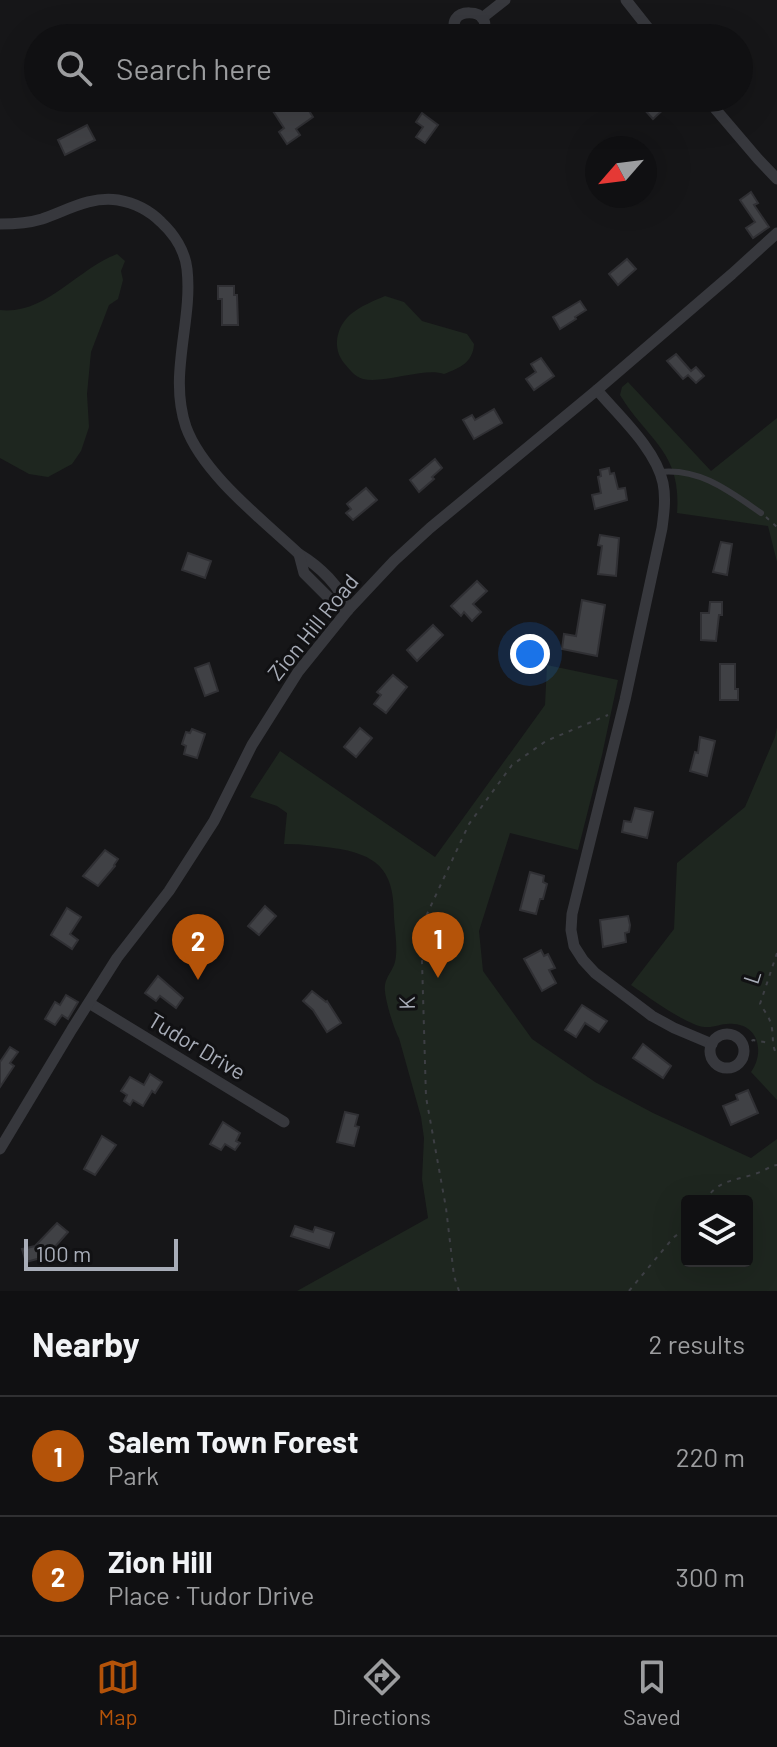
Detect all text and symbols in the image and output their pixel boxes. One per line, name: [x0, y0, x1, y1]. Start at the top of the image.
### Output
search box: [24, 24, 753, 112]
icon: search: [52, 46, 96, 90]
text: Search here: [116, 50, 272, 86]
north arrow: [585, 136, 657, 208]
street label: Zion Hill Road: [261, 568, 363, 685]
your location: [510, 634, 550, 674]
pin: 1: [412, 912, 464, 978]
pin: 2: [172, 914, 224, 980]
street label: L: [737, 967, 765, 987]
street label: K: [393, 996, 419, 1010]
street label: Tudor Drive: [144, 1006, 251, 1084]
map controls: [681, 1195, 753, 1267]
button: layers: [681, 1195, 753, 1267]
scale bar: [24, 1235, 178, 1271]
text: 100 m: [36, 1240, 91, 1266]
text: Nearby: [32, 1323, 140, 1364]
text: 2 results: [649, 1328, 745, 1359]
text: Salem Town Forest: [108, 1423, 359, 1459]
text: 1: [53, 1441, 63, 1472]
text: 220 m: [676, 1441, 745, 1472]
text: Park: [108, 1459, 159, 1490]
text: Zion Hill: [108, 1543, 213, 1579]
text: 2: [51, 1561, 65, 1592]
text: 300 m: [676, 1561, 745, 1592]
text: Place · Tudor Drive: [108, 1579, 314, 1610]
tab: Map: [96, 1655, 140, 1729]
tab: Directions: [332, 1655, 431, 1729]
tab: Saved: [623, 1655, 681, 1729]

